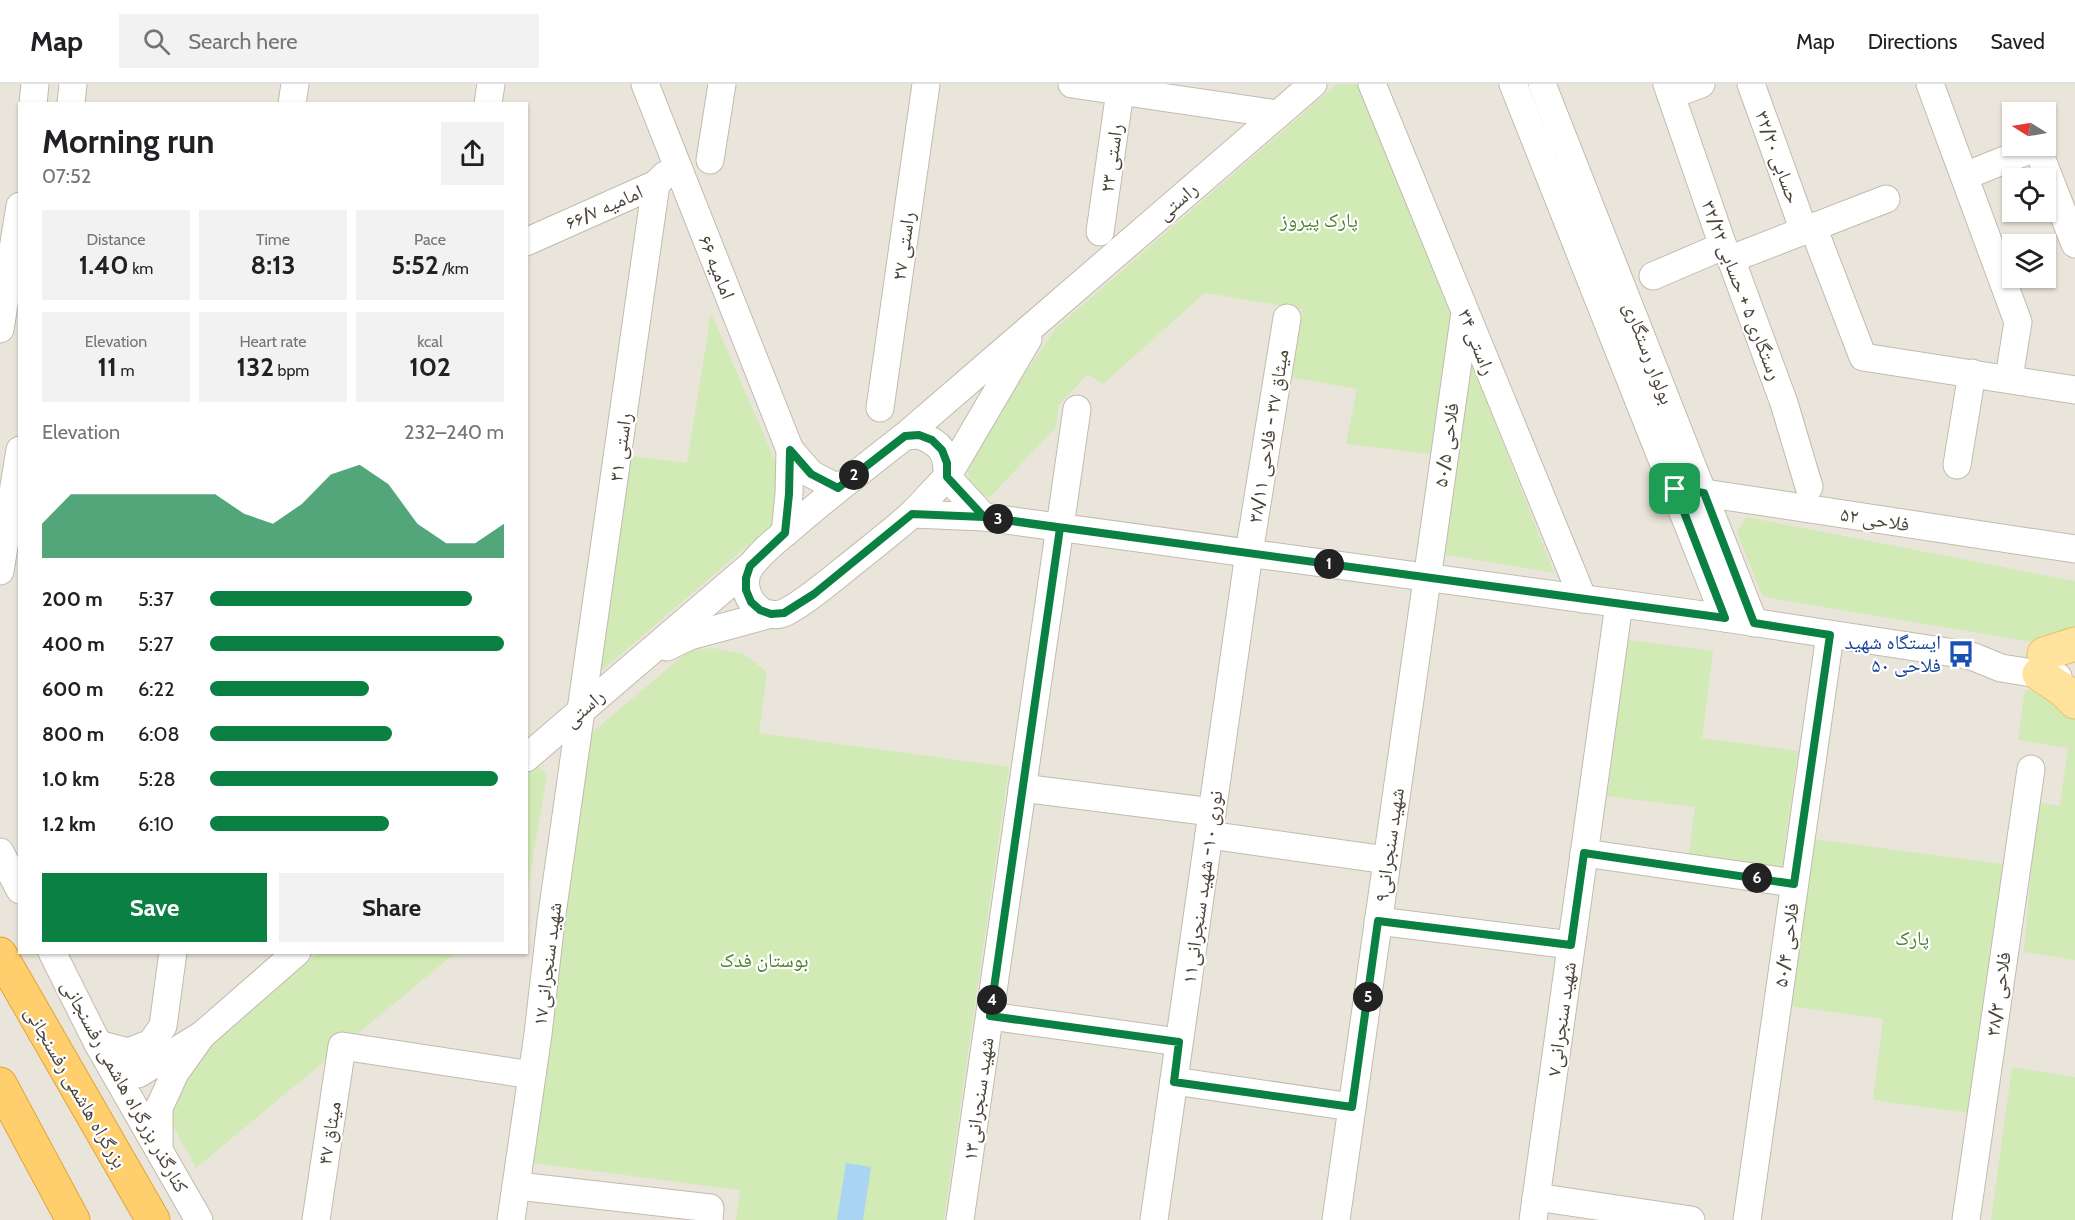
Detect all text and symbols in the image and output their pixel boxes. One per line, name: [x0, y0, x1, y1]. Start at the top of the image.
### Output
search box: [119, 14, 539, 68]
text: Map: [30, 24, 83, 58]
icon: search: [140, 25, 173, 58]
text: Search here: [188, 28, 297, 55]
text: Map: [1796, 29, 1835, 54]
text: Directions: [1868, 29, 1957, 54]
text: Saved: [1990, 29, 2045, 54]
north arrow: [2002, 102, 2056, 156]
map controls: [2002, 102, 2056, 288]
street label: حسابی ۳۲/۲۰: [1750, 107, 1806, 207]
text: Morning run: [42, 121, 214, 161]
button: share: [441, 122, 504, 185]
street label: راستی ۲۳: [1094, 122, 1128, 194]
text: 07:52: [42, 164, 91, 188]
button: locate: [2002, 168, 2056, 222]
street label: راستی: [1152, 177, 1202, 225]
street label: امامیه ۶۶/۷: [562, 179, 646, 235]
street label: رستگاری ۵ + حسابی ۳۲/۲۲: [1697, 197, 1787, 383]
park label: پارک پیروز: [1279, 208, 1358, 232]
street label: راستی ۲۷: [886, 210, 920, 282]
text: Distance: [87, 230, 145, 249]
text: Time: [256, 230, 290, 249]
text: Pace: [414, 230, 446, 249]
street label: امامیه ۶۶: [693, 232, 741, 302]
button: layers: [2002, 234, 2056, 288]
text: 1.40: [79, 249, 129, 281]
text: 8:13: [250, 249, 296, 281]
text: 5:52: [391, 249, 439, 281]
text: km: [129, 259, 153, 278]
text: /km: [439, 259, 469, 278]
street label: بولوار رستگاری: [1618, 298, 1680, 408]
street label: راستی ۳۴: [1453, 305, 1501, 379]
text: Elevation: [85, 332, 147, 351]
text: Heart rate: [240, 332, 306, 351]
text: kcal: [417, 332, 443, 351]
street label: میثاق ۳۷ - فلاحی ۳۸/۱۱: [1242, 347, 1294, 525]
text: 11: [98, 351, 117, 383]
text: 132: [237, 351, 274, 383]
text: 102: [409, 351, 451, 383]
text: m: [117, 361, 134, 380]
text: bpm: [274, 361, 309, 380]
street label: فلاحی ۵۰/۵: [1428, 401, 1464, 489]
street label: راستی ۳۱: [603, 411, 637, 483]
text: Elevation: [42, 420, 120, 444]
text: 232–240 m: [404, 420, 504, 444]
pin: 2: [839, 460, 869, 490]
pin: [1649, 463, 1700, 514]
text: 2: [850, 465, 858, 484]
icon: arrive: [1658, 472, 1691, 505]
street label: فلاحی ۵۲: [1839, 502, 1911, 536]
pin: 3: [983, 504, 1013, 534]
text: 3: [994, 509, 1002, 528]
pin: 1: [1314, 549, 1344, 579]
text: 1: [1326, 554, 1332, 573]
text: 200 m: [42, 587, 103, 611]
text: 5:37: [138, 587, 174, 611]
place label: ایستگاه شهید فلاحی ۵۰: [1845, 630, 1941, 677]
text: 400 m: [42, 632, 105, 656]
text: 5:27: [138, 632, 174, 656]
bus stop icon: ایستگاه شهید فلاحی ۵۰: [1946, 639, 1976, 669]
text: 600 m: [42, 677, 103, 701]
text: 6:22: [138, 677, 174, 701]
street label: راستی: [559, 684, 609, 732]
text: 800 m: [42, 722, 104, 746]
text: 6:08: [138, 722, 180, 746]
text: 1.0 km: [42, 767, 99, 791]
text: 5:28: [138, 767, 176, 791]
street label: شهید سنجرانی۹: [1369, 786, 1409, 904]
street label: نوری ۱۰- شهید سنجرانی۱۱: [1177, 789, 1227, 985]
text: 1.2 km: [42, 812, 96, 836]
text: 6:10: [138, 812, 174, 836]
pin: 6: [1742, 863, 1772, 893]
text: 6: [1753, 868, 1762, 887]
button: Save: [42, 873, 267, 942]
button: Share: [279, 873, 504, 942]
street label: شهید سنجرانی۱۷: [528, 901, 566, 1027]
street label: فلاحی ۵۰/۴: [1768, 901, 1804, 989]
park label: پارک: [1895, 926, 1929, 950]
park label: بوستان فدک: [720, 948, 808, 972]
street label: فلاحی ۳۸/۳: [1980, 950, 2016, 1038]
street label: شهید سنجرانی۷: [1541, 960, 1581, 1078]
street label: کنارگذر بزرگراه هاشمی رفسنجانی: [56, 975, 194, 1197]
pin: 5: [1353, 982, 1383, 1012]
pin: 4: [977, 985, 1007, 1015]
text: 5: [1364, 987, 1372, 1006]
text: 4: [987, 990, 997, 1009]
street label: بزرگراه هاشمی رفسنجانی: [20, 1002, 132, 1172]
street label: شهید سنجرانی۱۳: [957, 1036, 999, 1162]
street label: میثاق ۴۷: [312, 1100, 346, 1166]

